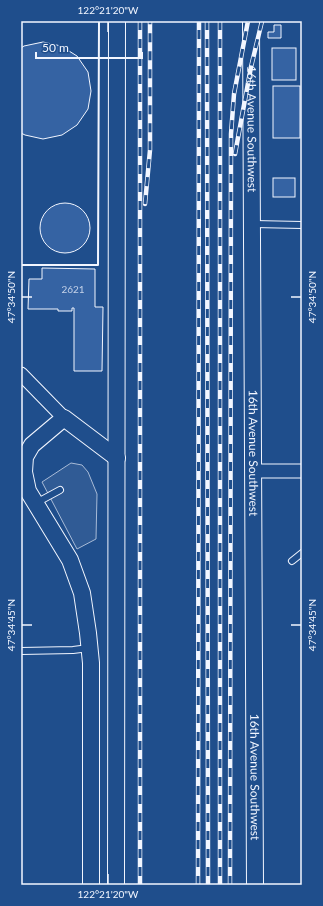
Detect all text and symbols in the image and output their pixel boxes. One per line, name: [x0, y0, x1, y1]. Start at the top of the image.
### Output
text: 122°21'20"W: [78, 4, 139, 16]
scale bar: [36, 34, 142, 60]
text: 50 m: [42, 40, 69, 55]
street label: 16th Avenue Southwest: [244, 66, 260, 193]
text: 47°34'50"N: [5, 271, 17, 323]
text: 47°34'50"N: [306, 271, 318, 323]
house number: 2621: [61, 283, 85, 295]
street label: 16th Avenue Southwest: [246, 390, 261, 517]
text: 47°34'45"N: [5, 599, 17, 651]
text: 47°34'45"N: [306, 599, 318, 651]
street label: 16th Avenue Southwest: [247, 714, 263, 841]
text: 122°21'20"W: [78, 888, 139, 900]

